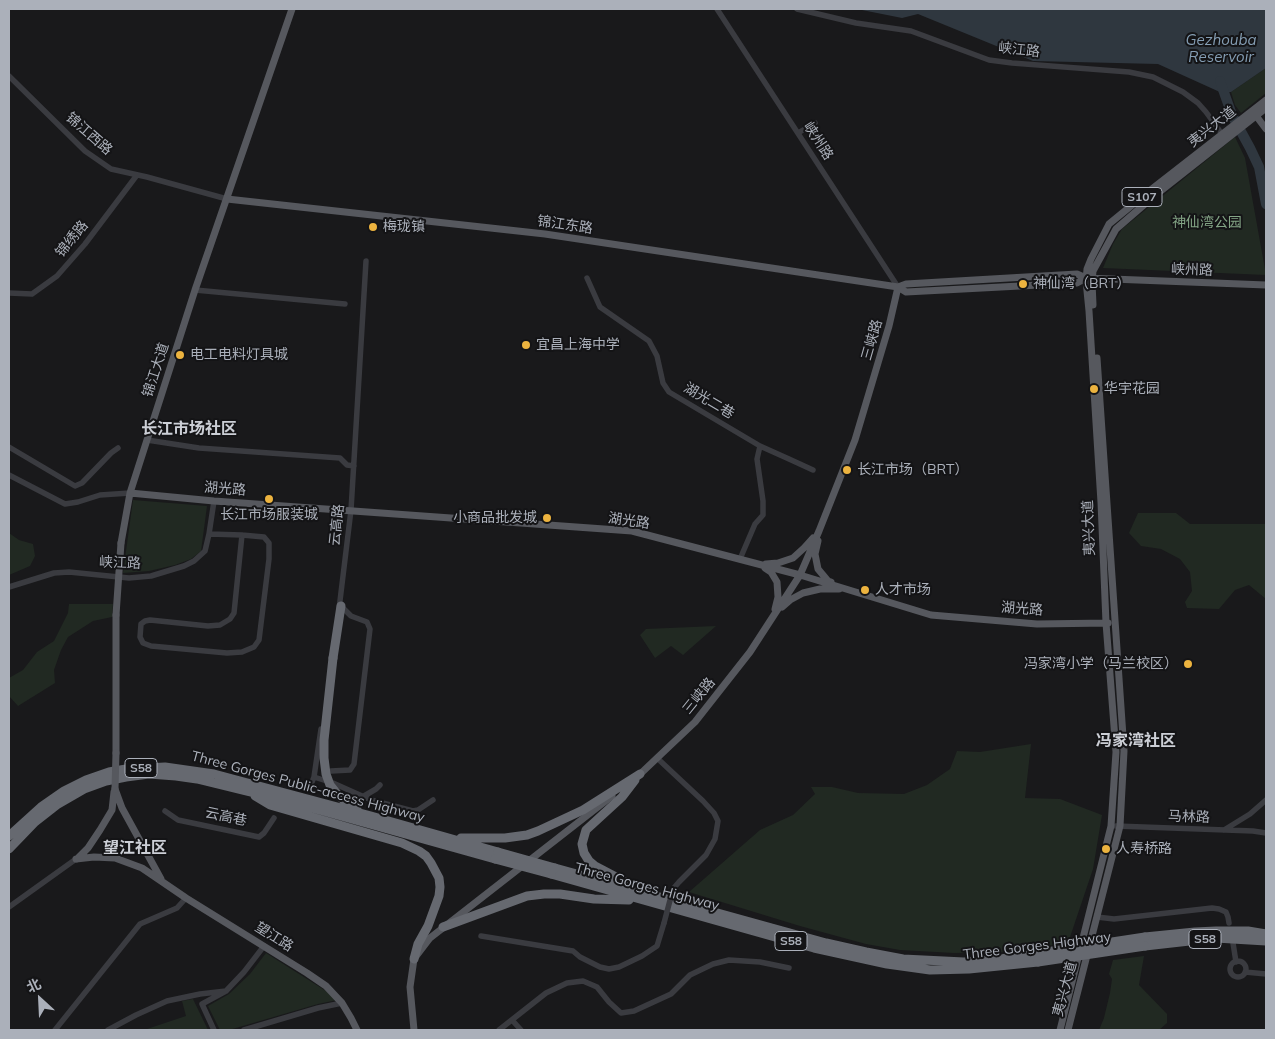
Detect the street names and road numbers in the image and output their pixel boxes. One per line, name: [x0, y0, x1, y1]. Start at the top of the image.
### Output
street label: 峡江路: [997, 39, 1041, 61]
street label: 夷兴大道: [1185, 103, 1239, 151]
street label: 锦江西路: [62, 109, 116, 159]
street label: 峡州路: [800, 119, 836, 163]
road number: S107: [1122, 188, 1162, 206]
street label: 锦江东路: [536, 213, 594, 237]
street label: 锦绣路: [52, 217, 92, 261]
street label: 峡州路: [1171, 261, 1213, 279]
street label: 三峡路: [858, 317, 886, 363]
street label: 锦江大道: [139, 341, 173, 399]
street label: 湖光二巷: [681, 379, 737, 423]
street label: 湖光路: [203, 479, 247, 499]
street label: 夷兴大道: [1080, 500, 1098, 556]
street label: 云高路: [326, 503, 348, 547]
street label: 湖光路: [607, 510, 651, 532]
street label: 峡江路: [99, 554, 141, 572]
street label: 湖光路: [1000, 599, 1044, 619]
street label: 三峡路: [679, 674, 719, 718]
street label: Three Gorges Public-access Highway: [189, 748, 427, 826]
road number: S58: [125, 758, 157, 778]
street label: 云高巷: [204, 804, 248, 830]
street label: 马林路: [1168, 808, 1210, 826]
street label: Three Gorges Highway: [573, 860, 721, 914]
street label: 望江路: [252, 919, 296, 955]
street label: Three Gorges Highway: [962, 929, 1112, 963]
road number: S58: [1189, 930, 1221, 949]
road number: S58: [775, 931, 807, 950]
street label: 夷兴大道: [1050, 960, 1080, 1018]

